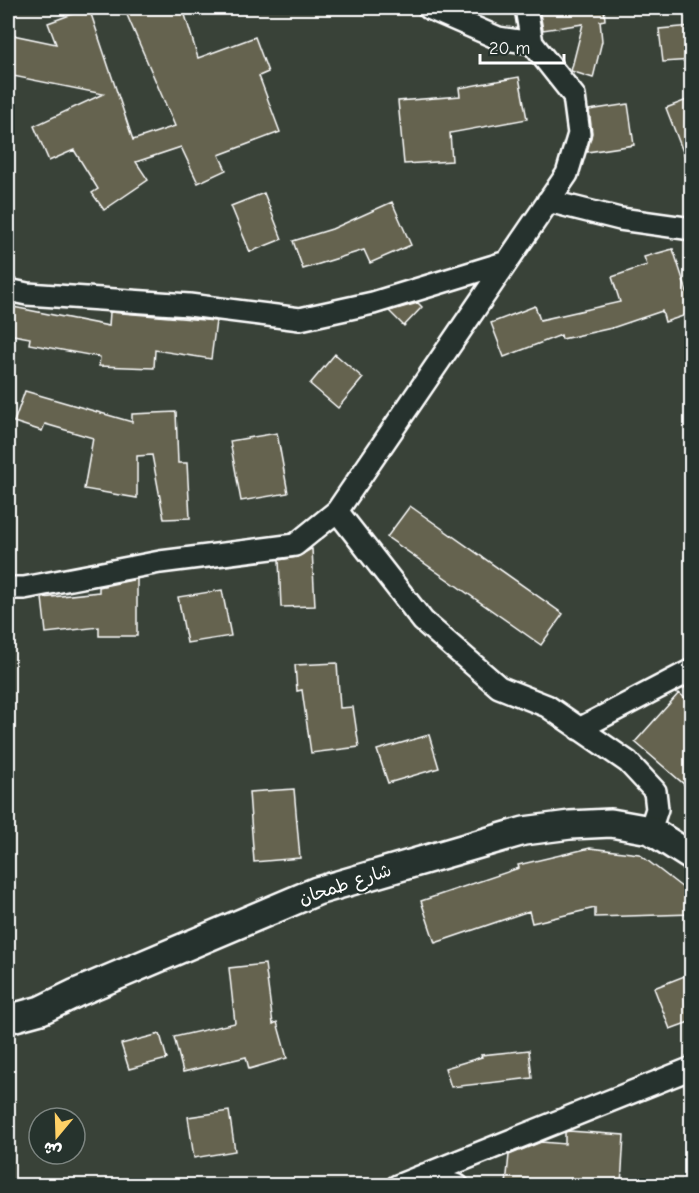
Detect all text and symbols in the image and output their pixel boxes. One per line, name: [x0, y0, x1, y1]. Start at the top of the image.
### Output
scale bar: [480, 27, 564, 65]
text: 20 m: [489, 38, 530, 59]
street label: شارع طمحان: [296, 860, 394, 910]
north arrow: [27, 1106, 87, 1166]
text: ش: [41, 1138, 64, 1161]

